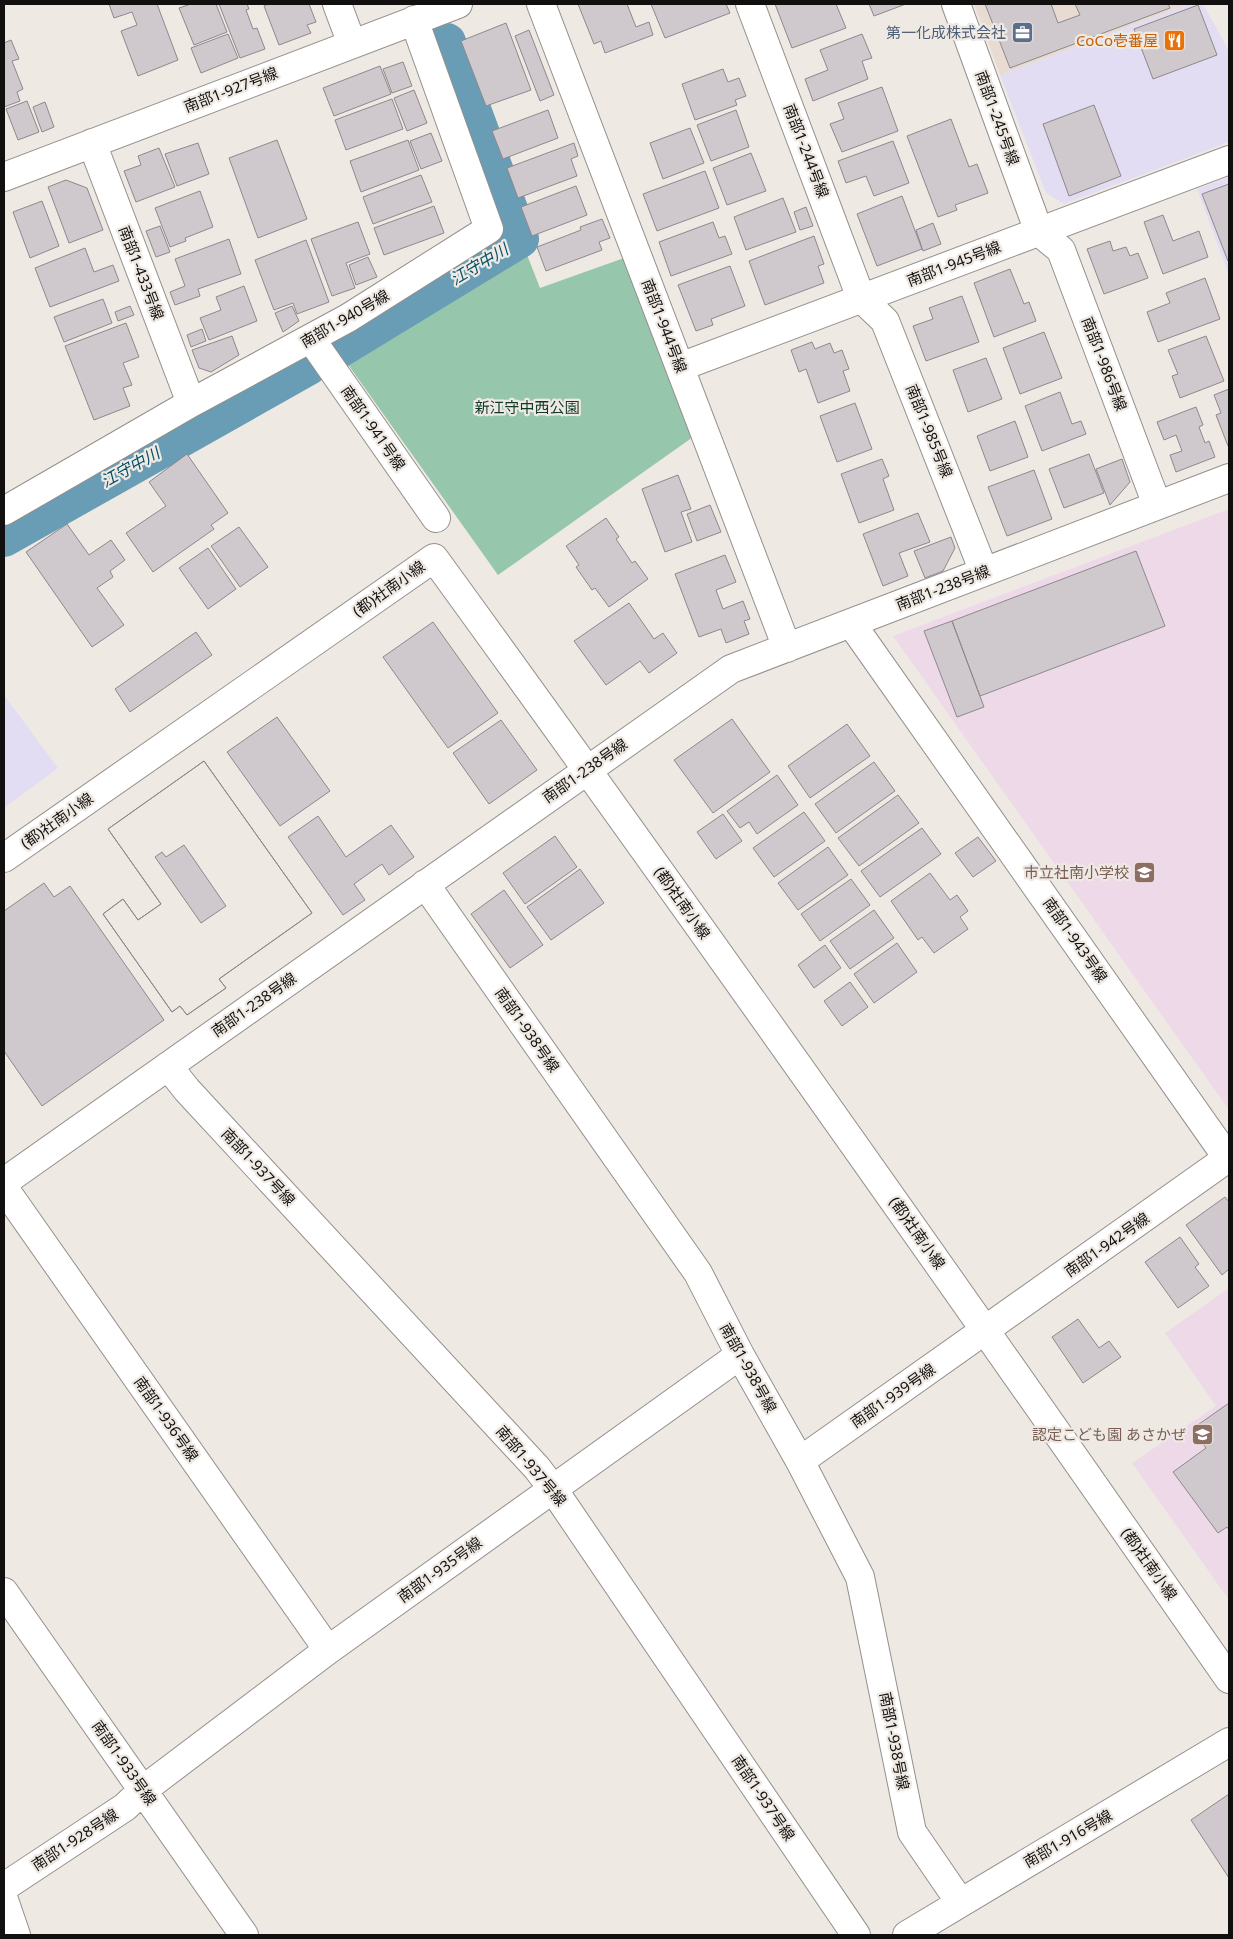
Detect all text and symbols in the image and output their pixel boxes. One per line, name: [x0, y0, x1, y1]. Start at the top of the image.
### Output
office icon: 第一化成株式会社: [1010, 21, 1034, 45]
place label: 第一化成株式会社: [886, 22, 1006, 42]
restaurant icon: CoCo壱番屋: [1162, 29, 1186, 53]
place label: CoCo壱番屋: [1076, 30, 1158, 50]
street label: 南部1-927号線: [181, 62, 281, 116]
street label: 南部1-245号線: [972, 68, 1024, 168]
street label: 南部1-244号線: [780, 101, 834, 201]
street label: 南部1-433号線: [115, 223, 169, 323]
street label: 南部1-945号線: [904, 236, 1004, 290]
water label: 江守中川: [446, 237, 514, 290]
street label: 南部1-944号線: [638, 276, 692, 376]
street label: 南部1-940号線: [297, 285, 392, 352]
street label: 南部1-986号線: [1078, 314, 1132, 414]
street label: 南部1-941号線: [337, 381, 410, 474]
street label: 南部1-985号線: [902, 381, 958, 480]
park label: 新江守中西公園: [474, 397, 580, 417]
water label: 江守中川: [97, 441, 165, 492]
street label: (都)社南小線: [348, 556, 429, 620]
street label: 南部1-238号線: [893, 560, 993, 614]
street label: 南部1-238号線: [538, 734, 631, 807]
street label: (都)社南小線: [16, 788, 97, 852]
school or university icon: 市立社南小学校: [1133, 861, 1157, 885]
street label: (都)社南小線: [651, 862, 715, 943]
place label: 市立社南小学校: [1024, 862, 1129, 882]
street label: 南部1-943号線: [1039, 893, 1112, 986]
street label: 南部1-238号線: [207, 968, 300, 1041]
street label: 南部1-938号線: [491, 983, 564, 1076]
street label: 南部1-937号線: [218, 1123, 300, 1209]
street label: (都)社南小線: [886, 1192, 950, 1273]
street label: 南部1-942号線: [1060, 1208, 1153, 1281]
street label: 南部1-938号線: [716, 1319, 782, 1416]
street label: 南部1-939号線: [846, 1359, 939, 1432]
street label: 南部1-936号線: [130, 1372, 203, 1465]
street label: 南部1-937号線: [492, 1421, 571, 1510]
school or university icon: 認定こども園 あさかぜ: [1190, 1423, 1214, 1447]
place label: 認定こども園 あさかぜ: [1032, 1424, 1186, 1444]
street label: (都)社南小線: [1118, 1523, 1182, 1604]
street label: 南部1-935号線: [393, 1532, 485, 1606]
street label: 南部1-938号線: [876, 1690, 914, 1791]
street label: 南部1-933号線: [88, 1716, 161, 1809]
street label: 南部1-937号線: [728, 1751, 800, 1844]
street label: 南部1-928号線: [27, 1804, 121, 1875]
street label: 南部1-916号線: [1020, 1805, 1115, 1872]

